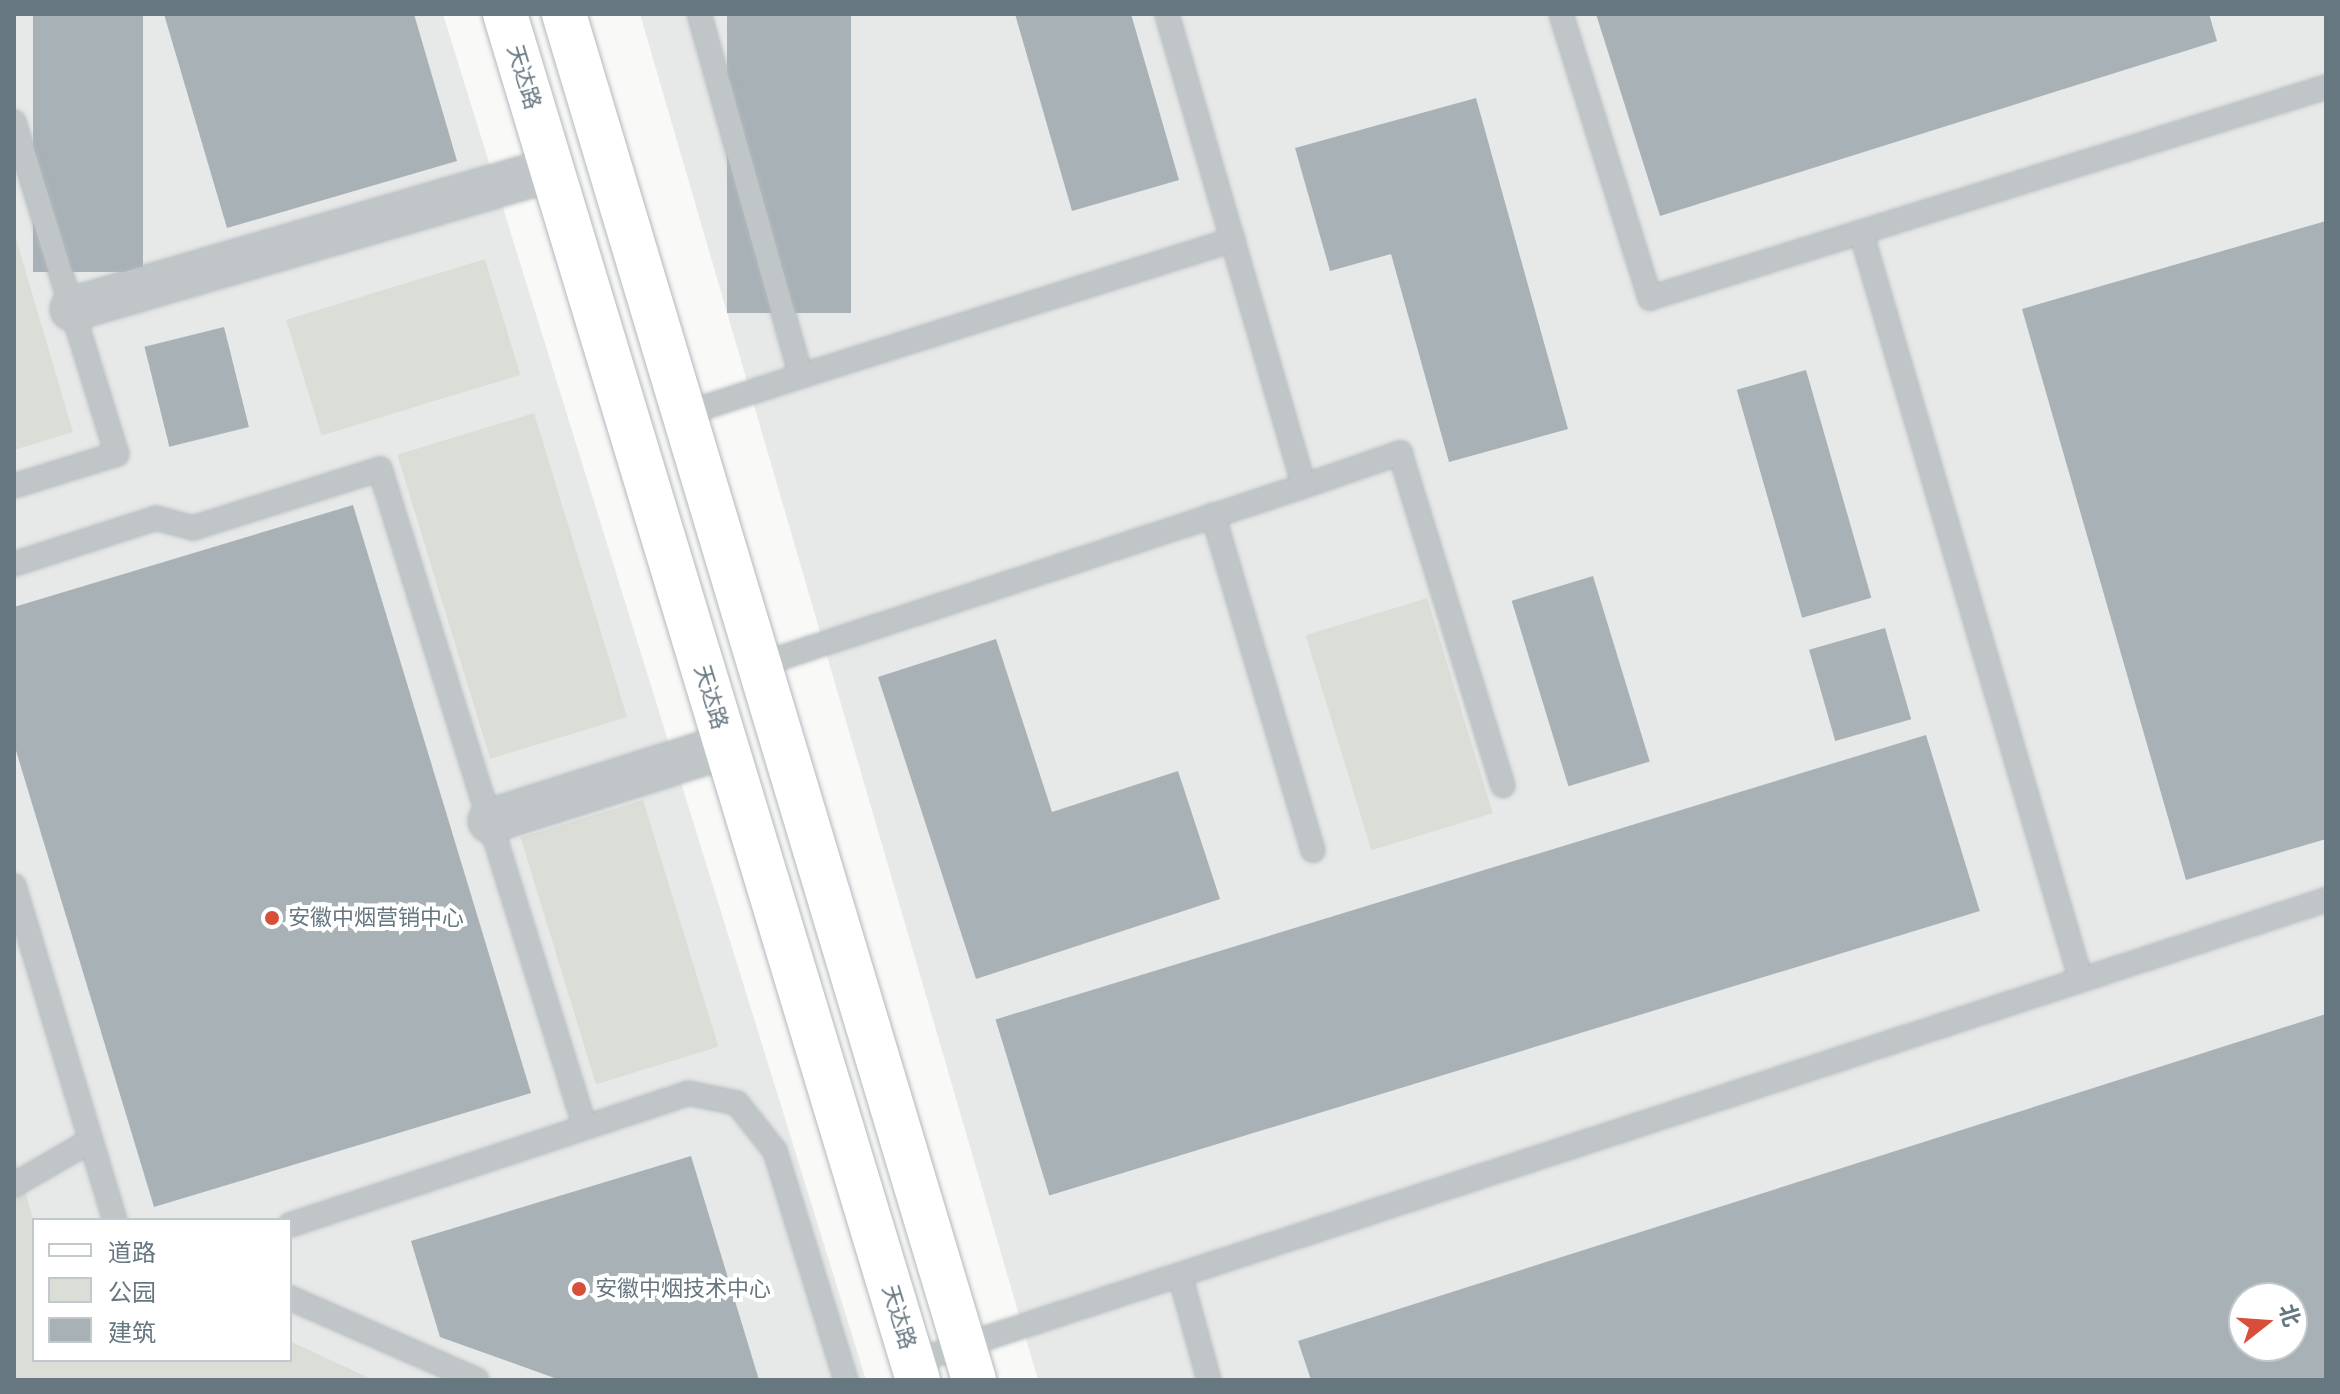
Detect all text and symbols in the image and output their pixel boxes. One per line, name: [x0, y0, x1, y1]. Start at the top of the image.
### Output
street label: 天达路: [502, 42, 546, 112]
street label: 天达路: [689, 662, 733, 732]
place label: 安徽中烟营销中心: [288, 905, 464, 931]
marker: 安徽中烟营销中心: [263, 909, 281, 927]
legend: [32, 1218, 292, 1362]
text: 道路: [108, 1239, 156, 1267]
place label: 安徽中烟技术中心: [595, 1276, 771, 1302]
text: 公园: [108, 1279, 156, 1307]
marker: 安徽中烟技术中心: [570, 1280, 588, 1298]
street label: 天达路: [877, 1282, 921, 1352]
north arrow: [2228, 1282, 2308, 1362]
text: 北: [2273, 1301, 2306, 1330]
text: 建筑: [108, 1319, 156, 1347]

